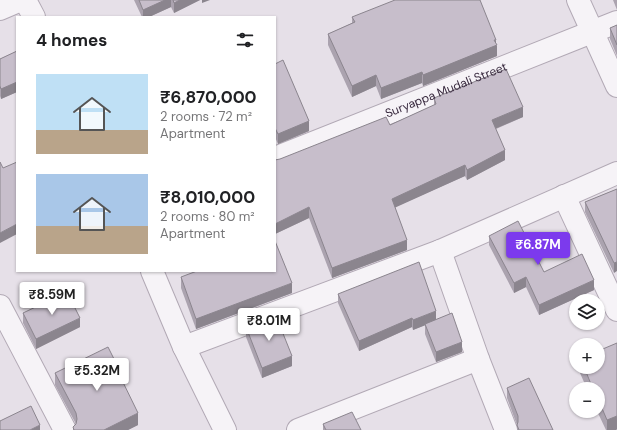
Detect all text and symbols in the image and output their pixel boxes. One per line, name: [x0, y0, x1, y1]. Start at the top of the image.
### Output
text: 4 homes: [36, 29, 107, 51]
icon: filters: [234, 29, 256, 51]
street label: Suryappa Mudali Street: [383, 58, 510, 121]
text: ₹6,870,000: [160, 86, 257, 108]
icon: home: [68, 90, 116, 138]
text: 2 rooms · 72 m²: [160, 108, 252, 125]
text: Apartment: [160, 125, 225, 142]
text: ₹8,010,000: [160, 186, 255, 208]
icon: home: [68, 190, 116, 238]
text: 2 rooms · 80 m²: [160, 208, 255, 225]
text: Apartment: [160, 225, 225, 242]
pin: ₹6.87M: [505, 232, 571, 266]
text: ₹6.87M: [515, 236, 561, 253]
pin: ₹8.59M: [19, 282, 85, 316]
text: ₹8.59M: [28, 286, 76, 303]
map controls: [569, 294, 605, 418]
button: layers: [569, 294, 605, 330]
pin: ₹8.01M: [236, 308, 302, 342]
text: ₹8.01M: [247, 312, 291, 329]
button: +: [569, 338, 605, 374]
pin: ₹5.32M: [64, 358, 130, 392]
text: ₹5.32M: [74, 362, 120, 379]
button: −: [569, 382, 605, 418]

